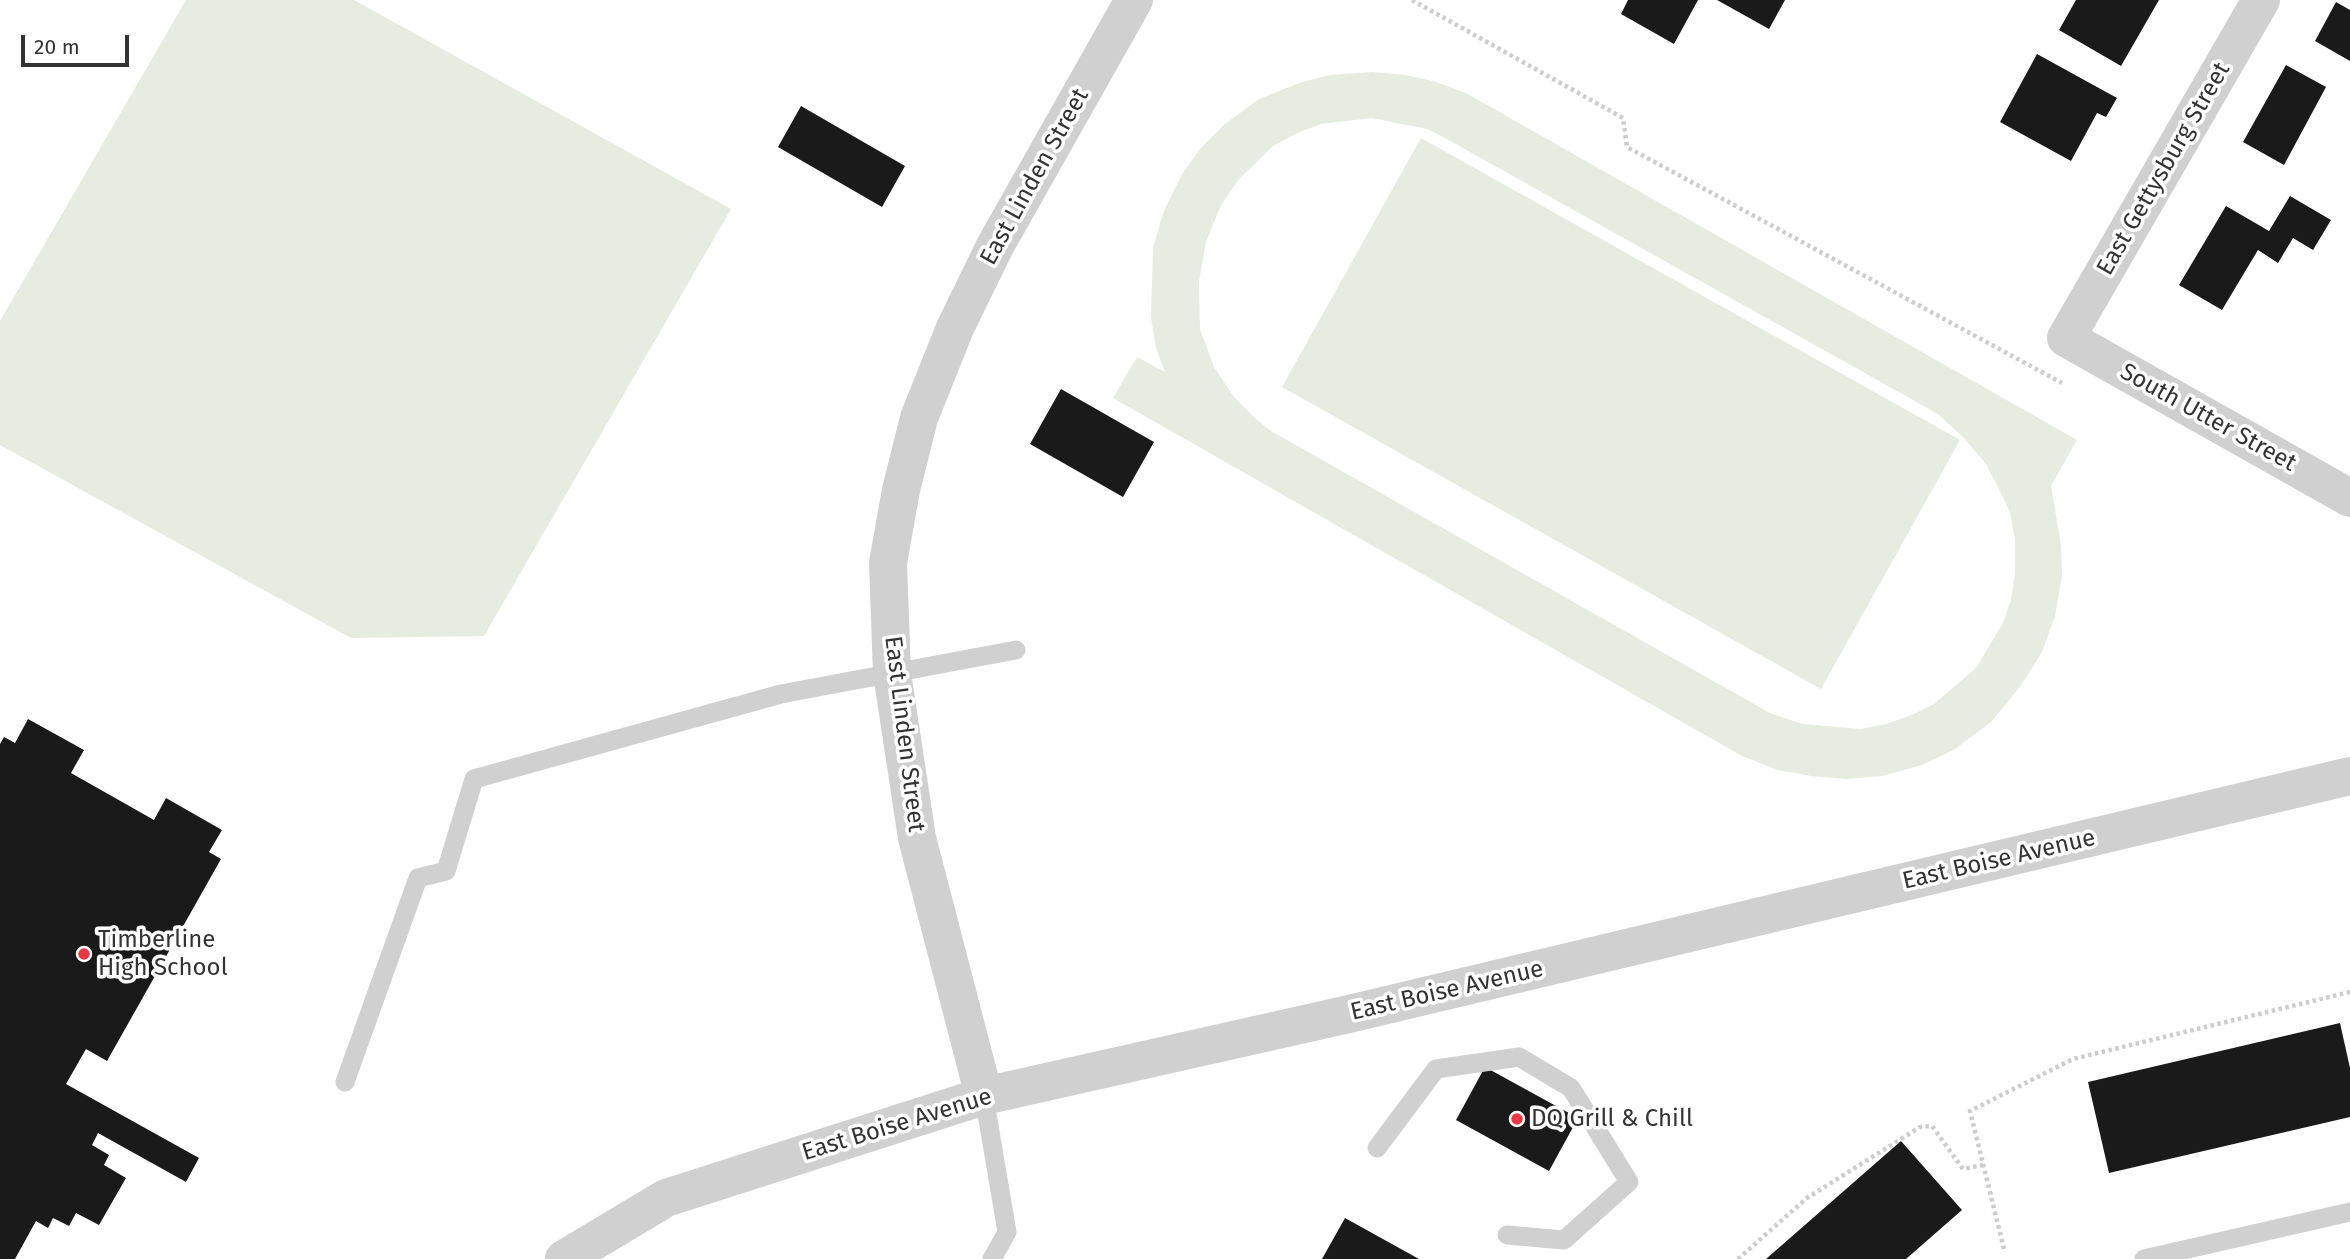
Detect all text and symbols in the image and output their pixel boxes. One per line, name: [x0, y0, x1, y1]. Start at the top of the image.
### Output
scale bar: [24, 21, 133, 65]
text: 20 m: [34, 34, 80, 60]
street label: East Gettysburg Street: [2091, 57, 2237, 281]
street label: East Linden Street: [975, 84, 1095, 270]
street label: South Utter Street: [2115, 358, 2301, 478]
street label: East Linden Street: [878, 634, 930, 834]
street label: East Boise Avenue: [1900, 824, 2098, 896]
place label: Timberline High School: [98, 926, 228, 982]
marker: Timberline High School: [76, 946, 92, 962]
street label: East Boise Avenue: [1348, 955, 1546, 1027]
street label: East Boise Avenue: [798, 1082, 996, 1168]
place label: DQ Grill & Chill: [1531, 1105, 1693, 1133]
marker: DQ Grill & Chill: [1509, 1111, 1525, 1127]

